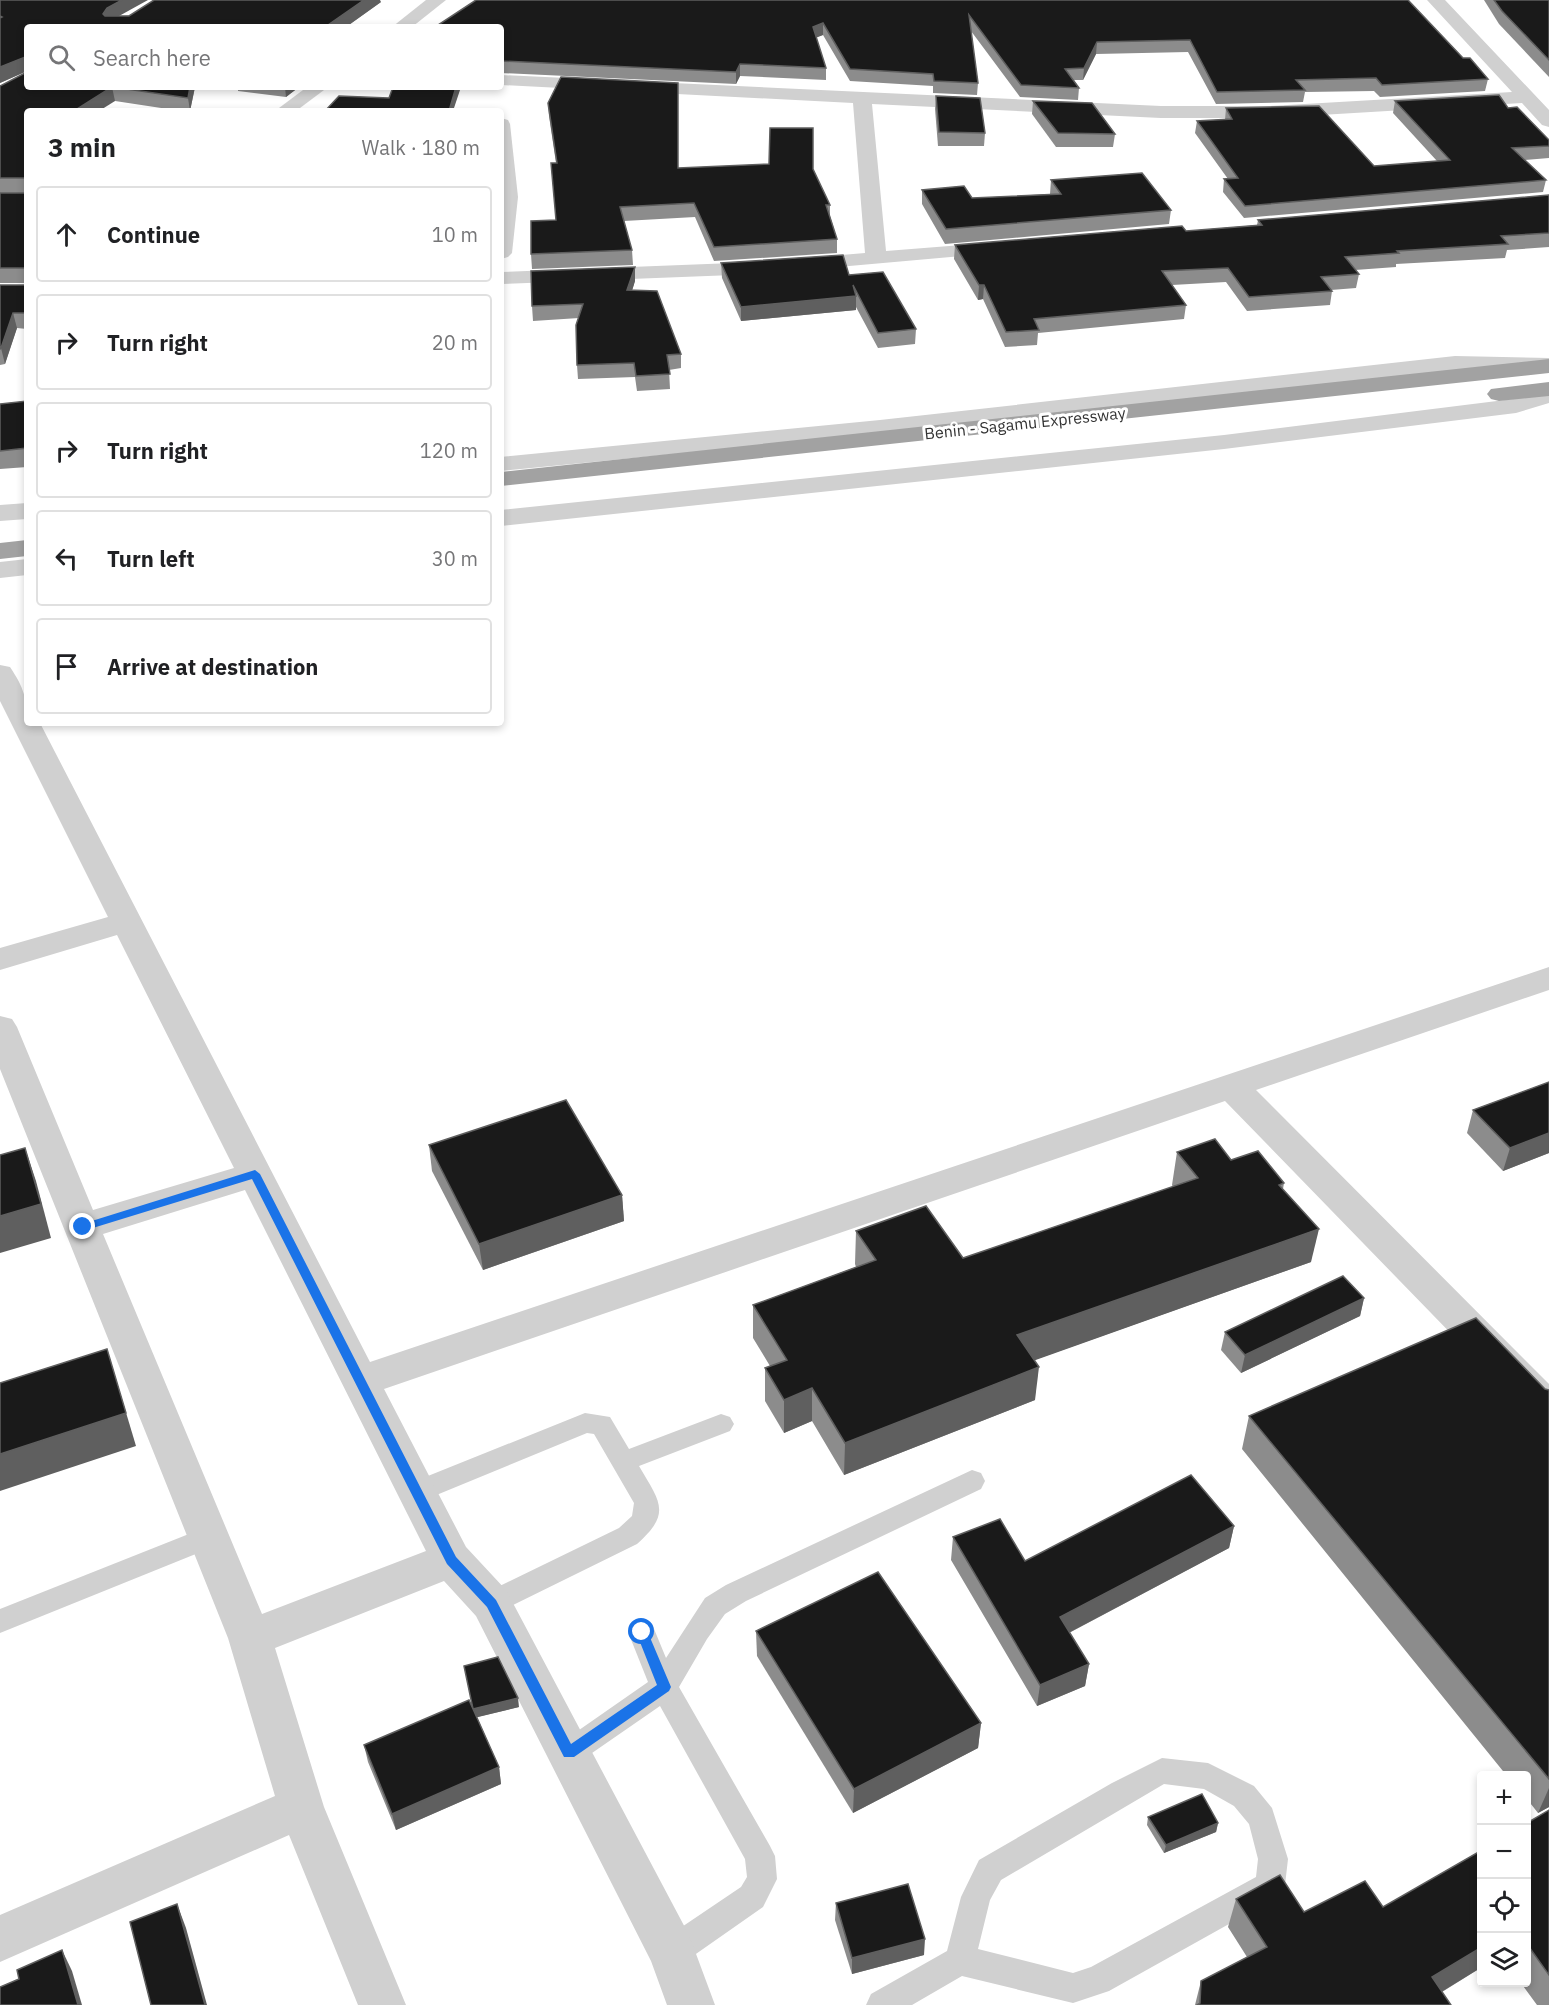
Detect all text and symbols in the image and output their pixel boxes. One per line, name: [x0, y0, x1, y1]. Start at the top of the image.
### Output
search box: [24, 24, 504, 90]
icon: search: [45, 41, 78, 74]
text: Search here: [93, 43, 211, 72]
text: 3 min: [48, 130, 116, 164]
text: Walk · 180 m: [362, 134, 480, 161]
icon: ahead: [50, 218, 83, 251]
text: Continue: [107, 220, 200, 249]
text: 10 m: [432, 221, 478, 248]
icon: right: [50, 326, 83, 359]
text: Turn right: [107, 328, 208, 357]
text: 20 m: [432, 329, 478, 356]
street label: Benin - Sagamu Expressway: [923, 402, 1127, 444]
icon: right: [50, 434, 83, 467]
text: Turn right: [107, 436, 208, 465]
text: 120 m: [420, 437, 478, 464]
icon: left: [50, 542, 83, 575]
text: Turn left: [107, 544, 195, 573]
text: 30 m: [432, 545, 478, 572]
icon: arrive: [50, 650, 83, 683]
text: Arrive at destination: [107, 652, 318, 681]
route end: [69, 1213, 95, 1239]
route start: [628, 1618, 654, 1644]
map controls: [1477, 1771, 1531, 1987]
button: +: [1477, 1771, 1531, 1825]
button: −: [1477, 1825, 1531, 1879]
button: locate: [1477, 1879, 1531, 1933]
button: layers: [1477, 1933, 1531, 1987]

